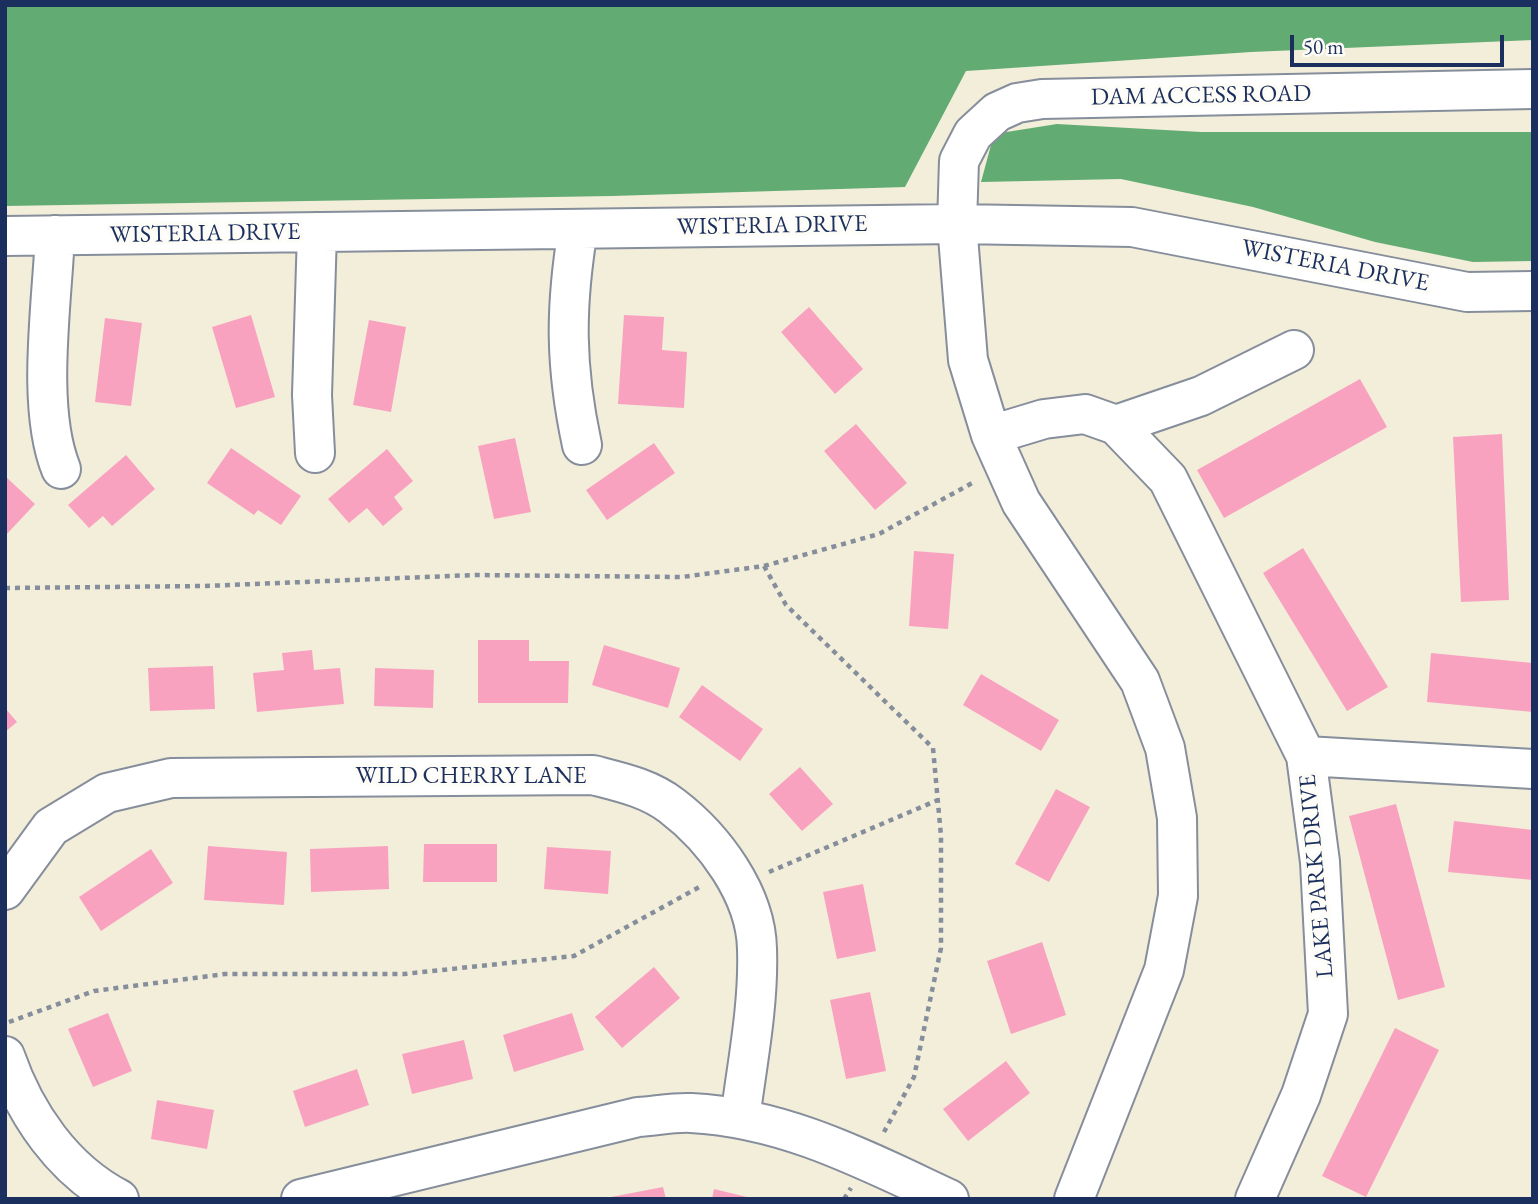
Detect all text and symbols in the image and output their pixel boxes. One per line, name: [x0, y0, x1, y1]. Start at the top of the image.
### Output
scale bar: [1293, 21, 1506, 65]
text: 50 m: [1303, 33, 1344, 60]
street label: DAM ACCESS ROAD: [1091, 80, 1311, 112]
street label: WISTERIA DRIVE: [676, 210, 868, 242]
street label: WISTERIA DRIVE: [109, 218, 301, 250]
street label: WISTERIA DRIVE: [1239, 234, 1431, 298]
street label: WILD CHERRY LANE: [355, 762, 587, 790]
street label: LAKE PARK DRIVE: [1294, 773, 1340, 979]

